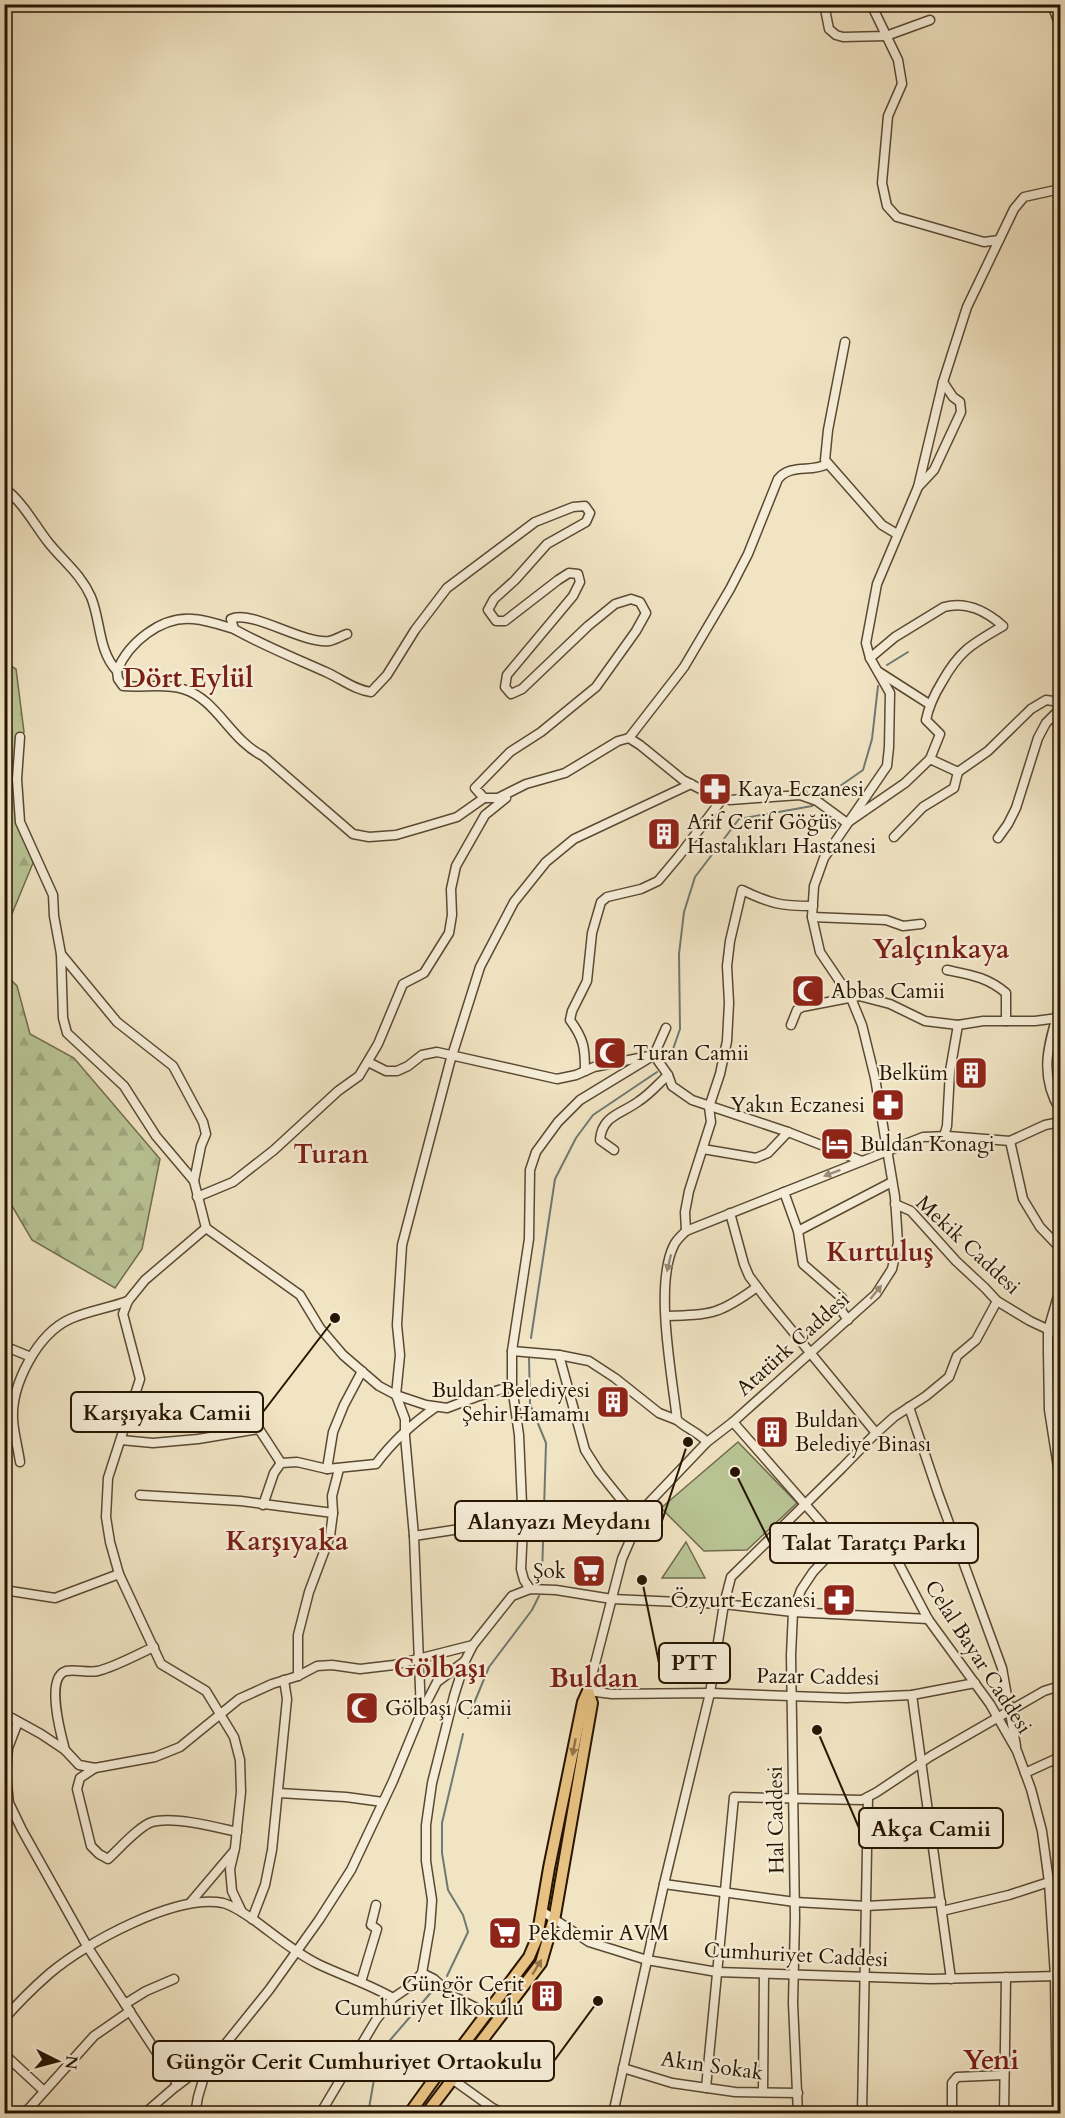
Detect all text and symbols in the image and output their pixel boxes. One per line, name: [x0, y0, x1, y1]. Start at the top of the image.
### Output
district label: Dört Eylül: [123, 660, 253, 697]
pharmacy icon: Kaya Eczanesi: [697, 771, 733, 807]
place label: Kaya Eczanesi: [738, 775, 864, 804]
place label: Arif Cerif Göğüs Hastalıkları Hastanesi: [687, 808, 876, 861]
building icon: Arif Cerif Göğüs Hastalıkları Hastanesi: [646, 816, 682, 852]
district label: Yalçınkaya: [873, 931, 1010, 968]
mosque icon: Abbas Camii: [790, 973, 826, 1009]
place label: Abbas Camii: [831, 977, 945, 1006]
mosque icon: Turan Camii: [592, 1035, 628, 1071]
place label: Turan Camii: [633, 1039, 749, 1068]
building icon: Belküm: [953, 1055, 989, 1091]
place label: Belküm: [878, 1059, 948, 1088]
pharmacy icon: Yakın Eczanesi: [870, 1087, 906, 1123]
place label: Yakın Eczanesi: [730, 1091, 865, 1120]
hotel icon: Buldan Konagi: [819, 1126, 855, 1162]
place label: Buldan Konagi: [860, 1130, 995, 1159]
district label: Turan: [293, 1136, 369, 1173]
one-way arrow: [823, 1169, 841, 1178]
street label: Mekik Caddesi: [909, 1189, 1027, 1301]
district label: Kurtuluş: [826, 1234, 934, 1271]
one-way arrow: [664, 1254, 673, 1273]
one-way arrow: [870, 1284, 883, 1300]
street label: Atatürk Caddesi: [730, 1285, 856, 1403]
place label: Buldan Belediyesi Şehir Hamamı: [432, 1376, 590, 1429]
building icon: Buldan Belediyesi Şehir Hamamı: [595, 1384, 631, 1420]
callout: Karşıyaka Camii: [71, 1392, 263, 1432]
text: Karşıyaka Camii: [83, 1398, 251, 1428]
place label: Buldan Belediye Binası: [795, 1406, 931, 1459]
building icon: Buldan Belediye Binası: [754, 1414, 790, 1450]
callout: Alanyazı Meydanı: [455, 1501, 662, 1541]
text: Alanyazı Meydanı: [467, 1507, 651, 1537]
district label: Karşıyaka: [226, 1523, 349, 1560]
callout: Talat Taratçı Parkı: [770, 1523, 978, 1563]
text: Talat Taratçı Parkı: [782, 1528, 966, 1558]
supermarket icon: Şok: [571, 1553, 607, 1589]
place label: Şok: [533, 1557, 567, 1586]
street label: Celal Bayar Caddesi: [917, 1575, 1039, 1740]
pharmacy icon: Özyurt Eczanesi: [821, 1582, 857, 1618]
place label: Özyurt Eczanesi: [671, 1586, 816, 1615]
callout: PTT: [659, 1643, 730, 1683]
text: PTT: [671, 1648, 717, 1678]
district label: Gölbaşı: [393, 1650, 487, 1687]
district label: Buldan: [549, 1660, 639, 1697]
street label: Pazar Caddesi: [756, 1661, 880, 1693]
mosque icon: Gölbaşı Camii: [344, 1690, 380, 1726]
place label: Gölbaşı Camii: [385, 1694, 512, 1723]
one-way arrow: [569, 1738, 578, 1757]
street label: Hal Caddesi: [761, 1766, 791, 1874]
callout: Akça Camii: [859, 1808, 1003, 1848]
text: Akça Camii: [871, 1814, 991, 1844]
supermarket icon: Pekdemir AVM: [487, 1915, 523, 1951]
place label: Pekdemir AVM: [528, 1919, 669, 1948]
street label: Cumhuriyet Caddesi: [703, 1936, 889, 1974]
one-way arrow: [532, 1959, 543, 1975]
place label: Güngör Cerit Cumhuriyet İlkokulu: [334, 1970, 524, 2023]
building icon: Güngör Cerit Cumhuriyet İlkokulu: [529, 1978, 565, 2014]
north arrow: [27, 2031, 87, 2091]
callout: Güngör Cerit Cumhuriyet Ortaokulu: [153, 2041, 554, 2081]
district label: Yeni: [963, 2042, 1019, 2079]
street label: Akın Sokak: [659, 2044, 766, 2088]
text: Güngör Cerit Cumhuriyet Ortaokulu: [166, 2047, 542, 2077]
text: N: [59, 2054, 83, 2071]

